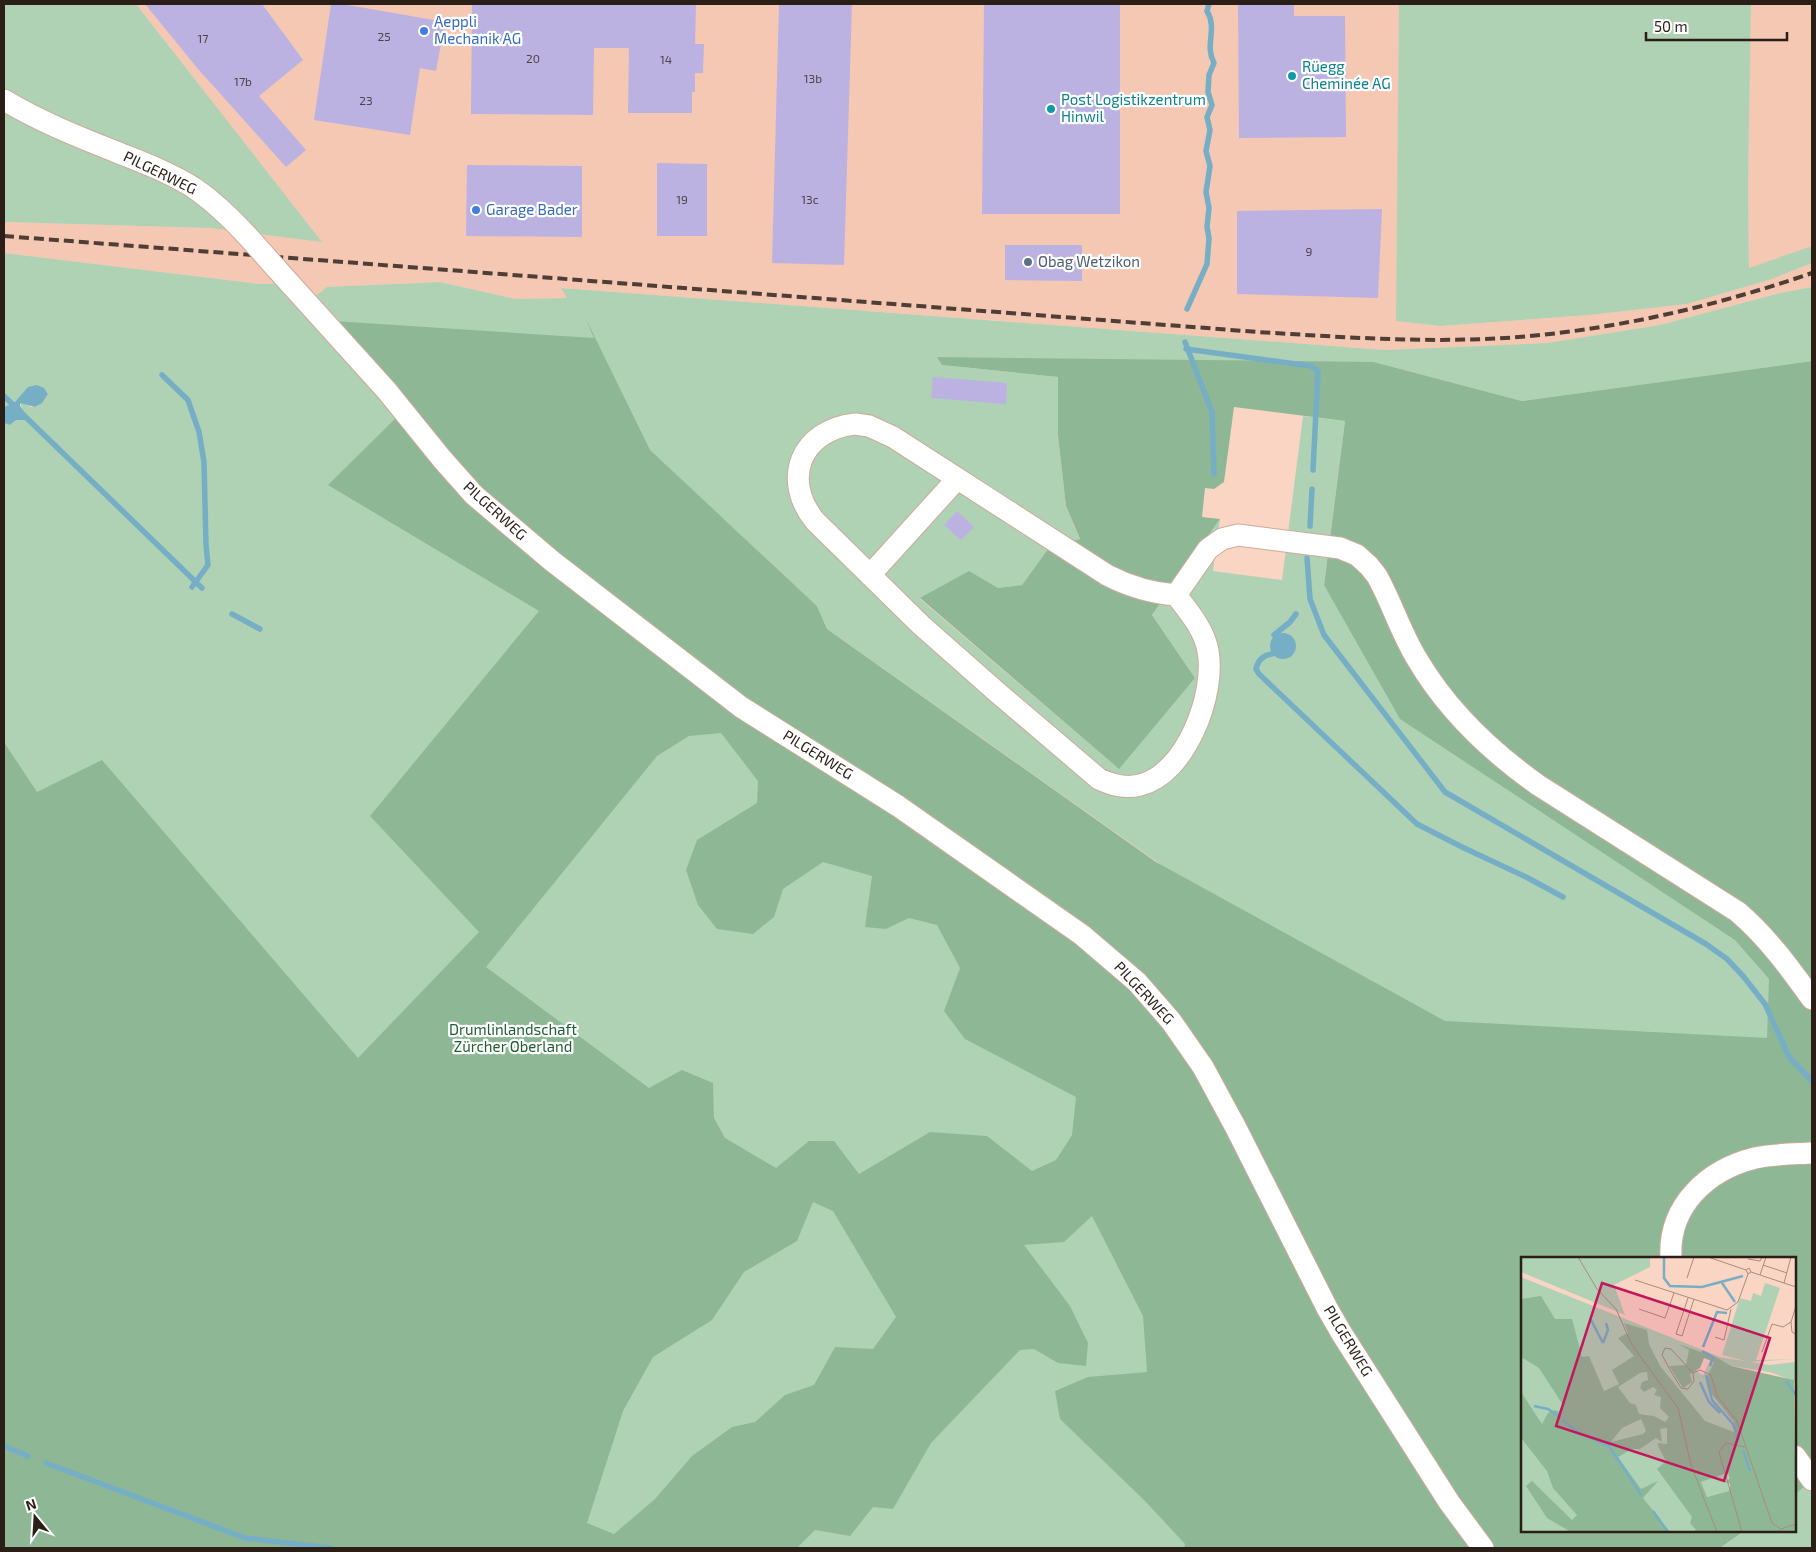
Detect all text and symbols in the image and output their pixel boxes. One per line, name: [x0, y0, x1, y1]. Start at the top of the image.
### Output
scale bar: [1646, 10, 1787, 42]
place label: Aeppli Mechanik AG: [434, 12, 521, 47]
text: 50 m: [1654, 17, 1688, 35]
marker: Aeppli Mechanik AG: [418, 25, 430, 37]
house number: 25: [377, 29, 391, 43]
house number: 17: [198, 31, 208, 45]
house number: 20: [526, 51, 540, 65]
house number: 14: [660, 52, 672, 66]
place label: Rüegg Cheminée AG: [1302, 57, 1391, 92]
marker: Rüegg Cheminée AG: [1286, 70, 1298, 82]
house number: 13b: [804, 71, 822, 85]
house number: 17b: [234, 74, 252, 88]
place label: Post Logistikzentrum Hinwil: [1061, 90, 1206, 125]
house number: 23: [359, 93, 373, 107]
marker: Post Logistikzentrum Hinwil: [1045, 103, 1057, 115]
street label: PILGERWEG: [121, 147, 200, 198]
house number: 19: [676, 192, 688, 206]
house number: 13c: [801, 192, 819, 206]
place label: Garage Bader: [486, 200, 578, 218]
marker: Garage Bader: [470, 204, 482, 216]
house number: 9: [1306, 244, 1313, 258]
place label: Obag Wetzikon: [1038, 252, 1140, 270]
marker: Obag Wetzikon: [1022, 256, 1034, 268]
street label: PILGERWEG: [460, 477, 531, 543]
street label: PILGERWEG: [780, 726, 857, 783]
street label: PILGERWEG: [1111, 957, 1178, 1027]
park label: Drumlinlandschaft Zürcher Oberland: [449, 1020, 577, 1055]
inset map: [1521, 1257, 1796, 1532]
street label: PILGERWEG: [1321, 1302, 1377, 1379]
north arrow: [10, 1492, 60, 1542]
text: N: [23, 1495, 38, 1514]

